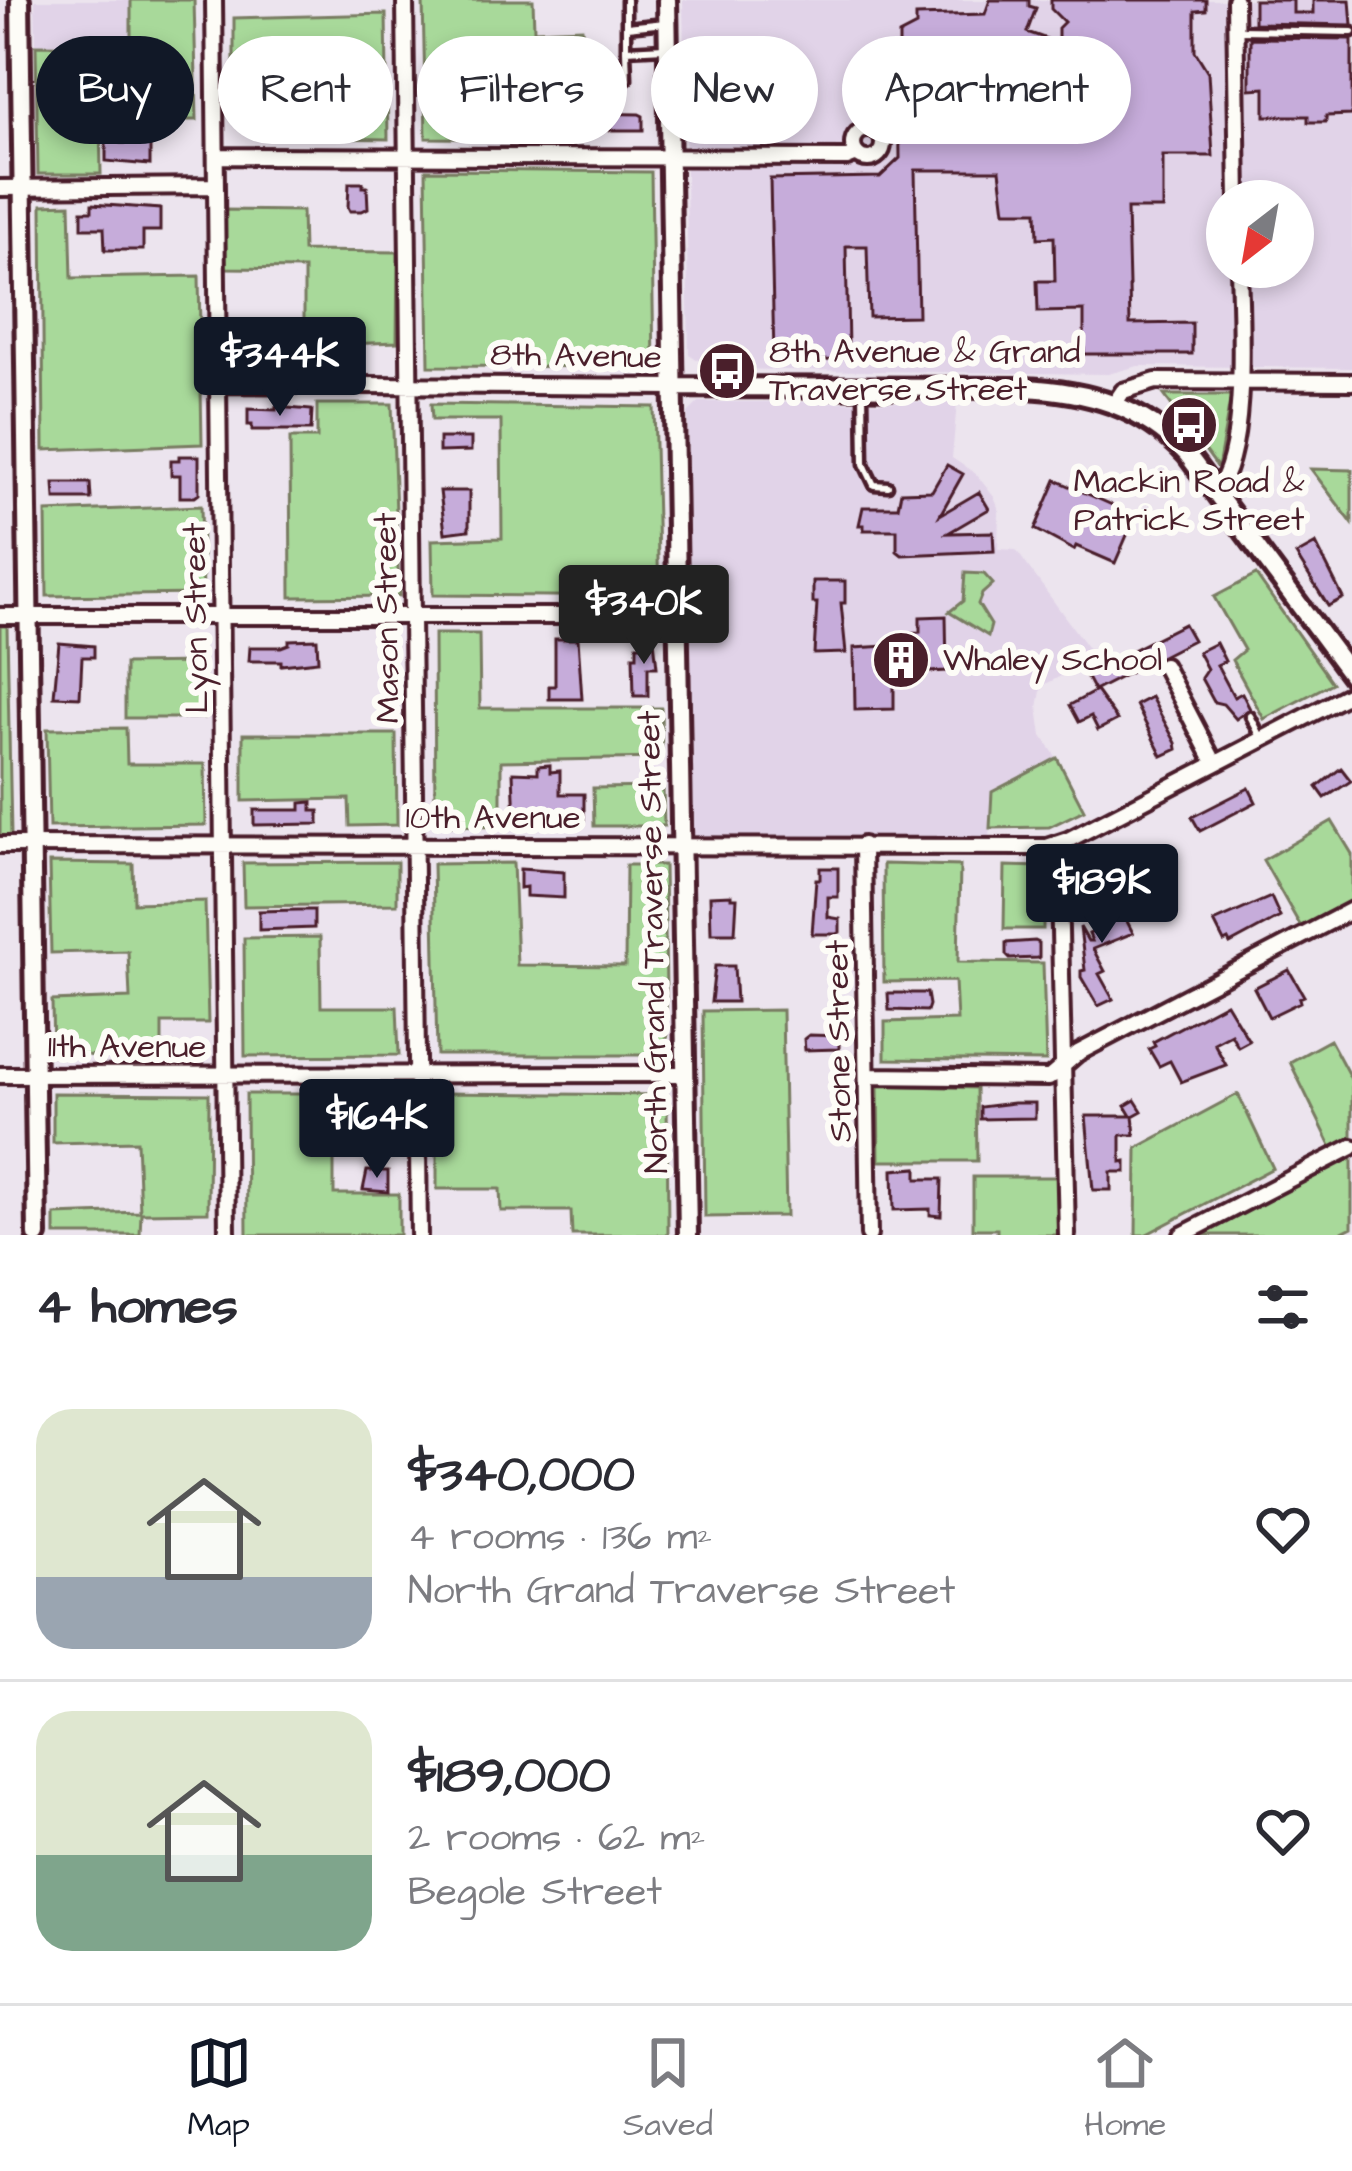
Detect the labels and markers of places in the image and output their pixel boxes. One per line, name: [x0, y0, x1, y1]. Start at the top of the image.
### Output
pin: $344K: [196, 317, 364, 419]
place label: 8th Avenue & Grand Traverse Street: [769, 329, 1080, 413]
bus stop icon: 8th Avenue & Grand Traverse Street: [696, 340, 758, 402]
bus stop icon: Mackin Road & Patrick Street: [1158, 394, 1220, 456]
place label: Mackin Road & Patrick Street: [1073, 459, 1305, 543]
pin: $340K: [560, 565, 728, 667]
building icon: Whaley School: [870, 629, 932, 691]
place label: Whaley School: [943, 637, 1162, 684]
pin: $189K: [1018, 844, 1186, 946]
pin: $164K: [293, 1079, 461, 1181]

